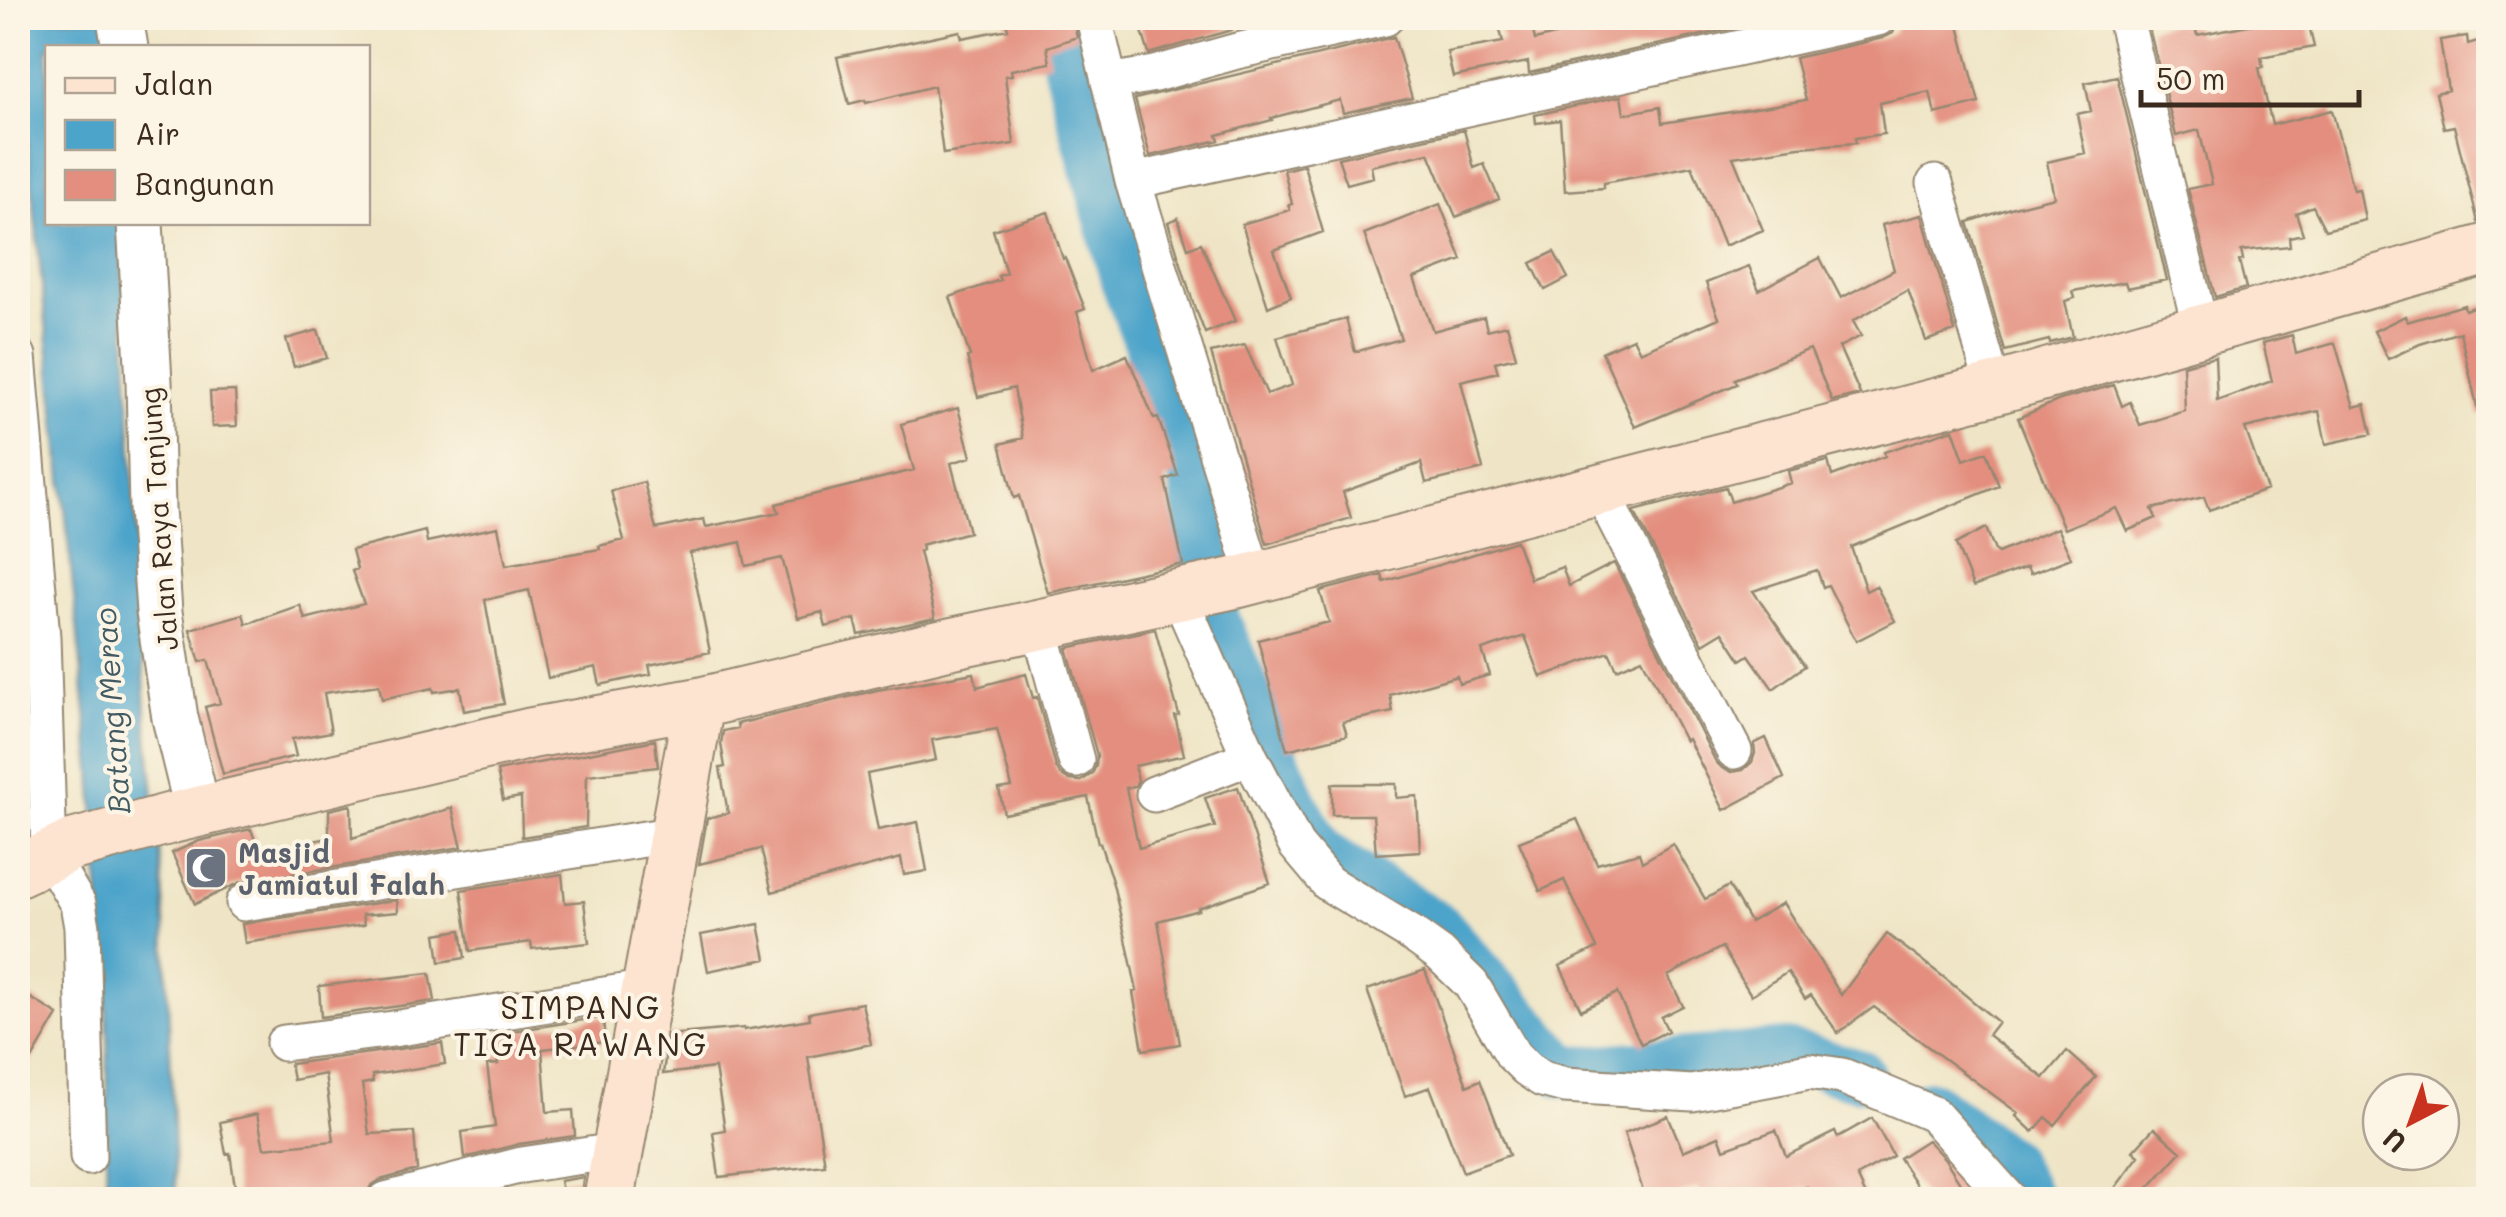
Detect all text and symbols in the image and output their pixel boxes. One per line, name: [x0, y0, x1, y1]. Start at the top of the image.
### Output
legend: [45, 45, 370, 225]
scale bar: [2141, 45, 2358, 107]
text: 50 m: [2156, 58, 2226, 98]
text: Jalan: [135, 63, 213, 103]
text: Air: [135, 113, 180, 153]
text: Bangunan: [135, 163, 275, 203]
street label: Jalan Raya Tanjung: [131, 386, 185, 652]
water label: Batang Merao: [84, 606, 138, 816]
place label: Masjid Jamiatul Falah: [238, 834, 445, 902]
mosque icon: Masjid Jamiatul Falah: [183, 845, 229, 891]
district label: SIMPANG TIGA RAWANG: [453, 985, 709, 1064]
north arrow: [2361, 1072, 2461, 1172]
text: U: [2375, 1122, 2413, 1162]

